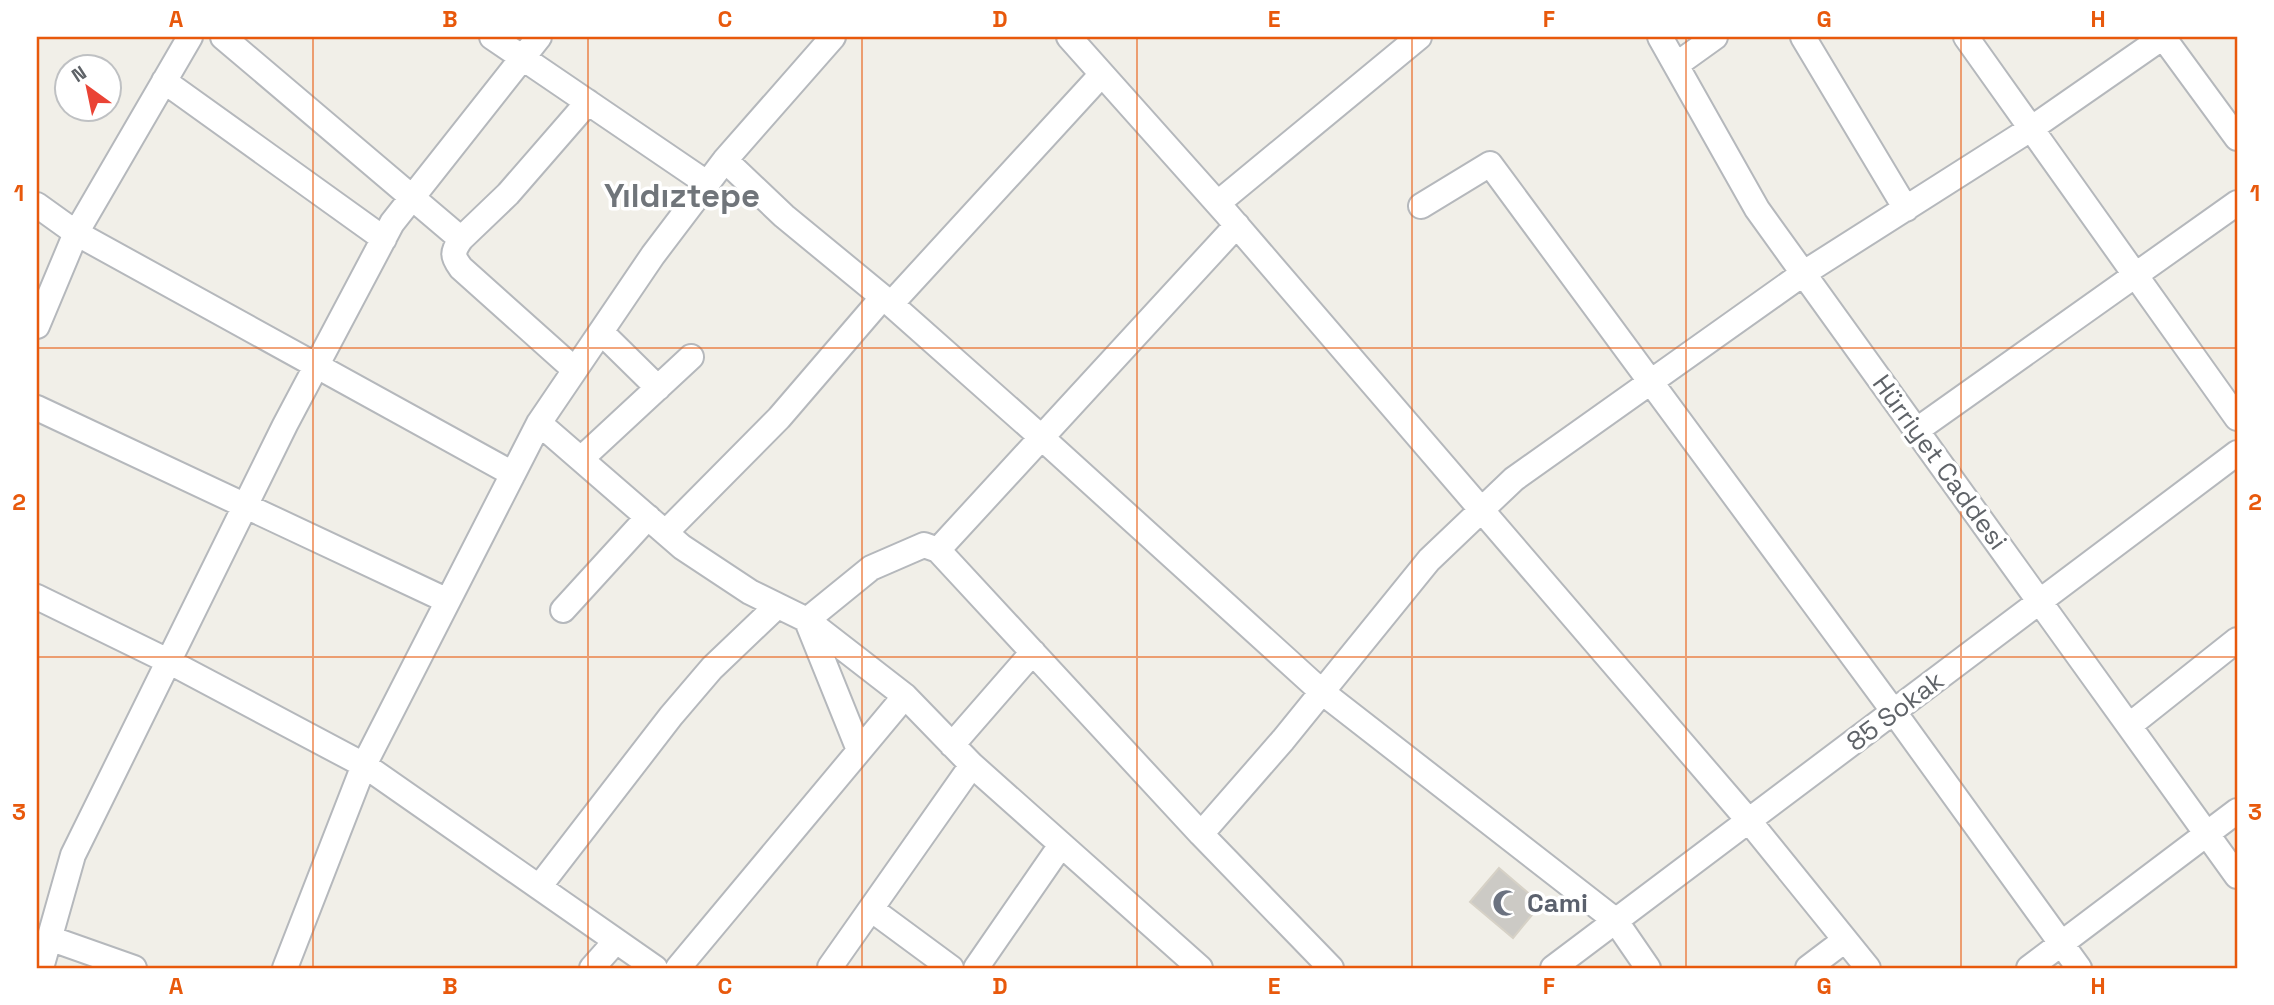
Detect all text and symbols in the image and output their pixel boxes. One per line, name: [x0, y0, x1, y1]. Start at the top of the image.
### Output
text: A: [169, 4, 184, 34]
text: B: [442, 4, 458, 34]
text: C: [718, 4, 732, 34]
text: D: [992, 4, 1008, 34]
text: E: [1268, 4, 1280, 34]
text: F: [1543, 4, 1555, 34]
text: G: [1816, 4, 1832, 34]
text: H: [2090, 4, 2106, 34]
north arrow: [52, 52, 122, 122]
text: N: [67, 60, 91, 88]
district label: Yıldıztepe: [604, 175, 760, 217]
text: 1: [14, 178, 24, 208]
text: 1: [2250, 178, 2260, 208]
street label: Hürriyet Caddesi: [1865, 368, 2015, 556]
text: 2: [12, 487, 26, 517]
text: 2: [2248, 487, 2262, 517]
street label: 85 Sokak: [1840, 663, 1950, 759]
text: 3: [12, 797, 26, 827]
text: 3: [2248, 797, 2262, 827]
place label: Cami: [1527, 886, 1588, 920]
mosque icon: Cami: [1491, 888, 1521, 918]
text: A: [169, 971, 184, 1001]
text: B: [442, 971, 458, 1001]
text: C: [718, 971, 732, 1001]
text: D: [992, 971, 1008, 1001]
text: E: [1268, 971, 1280, 1001]
text: F: [1543, 971, 1555, 1001]
text: G: [1816, 971, 1832, 1001]
text: H: [2090, 971, 2106, 1001]

